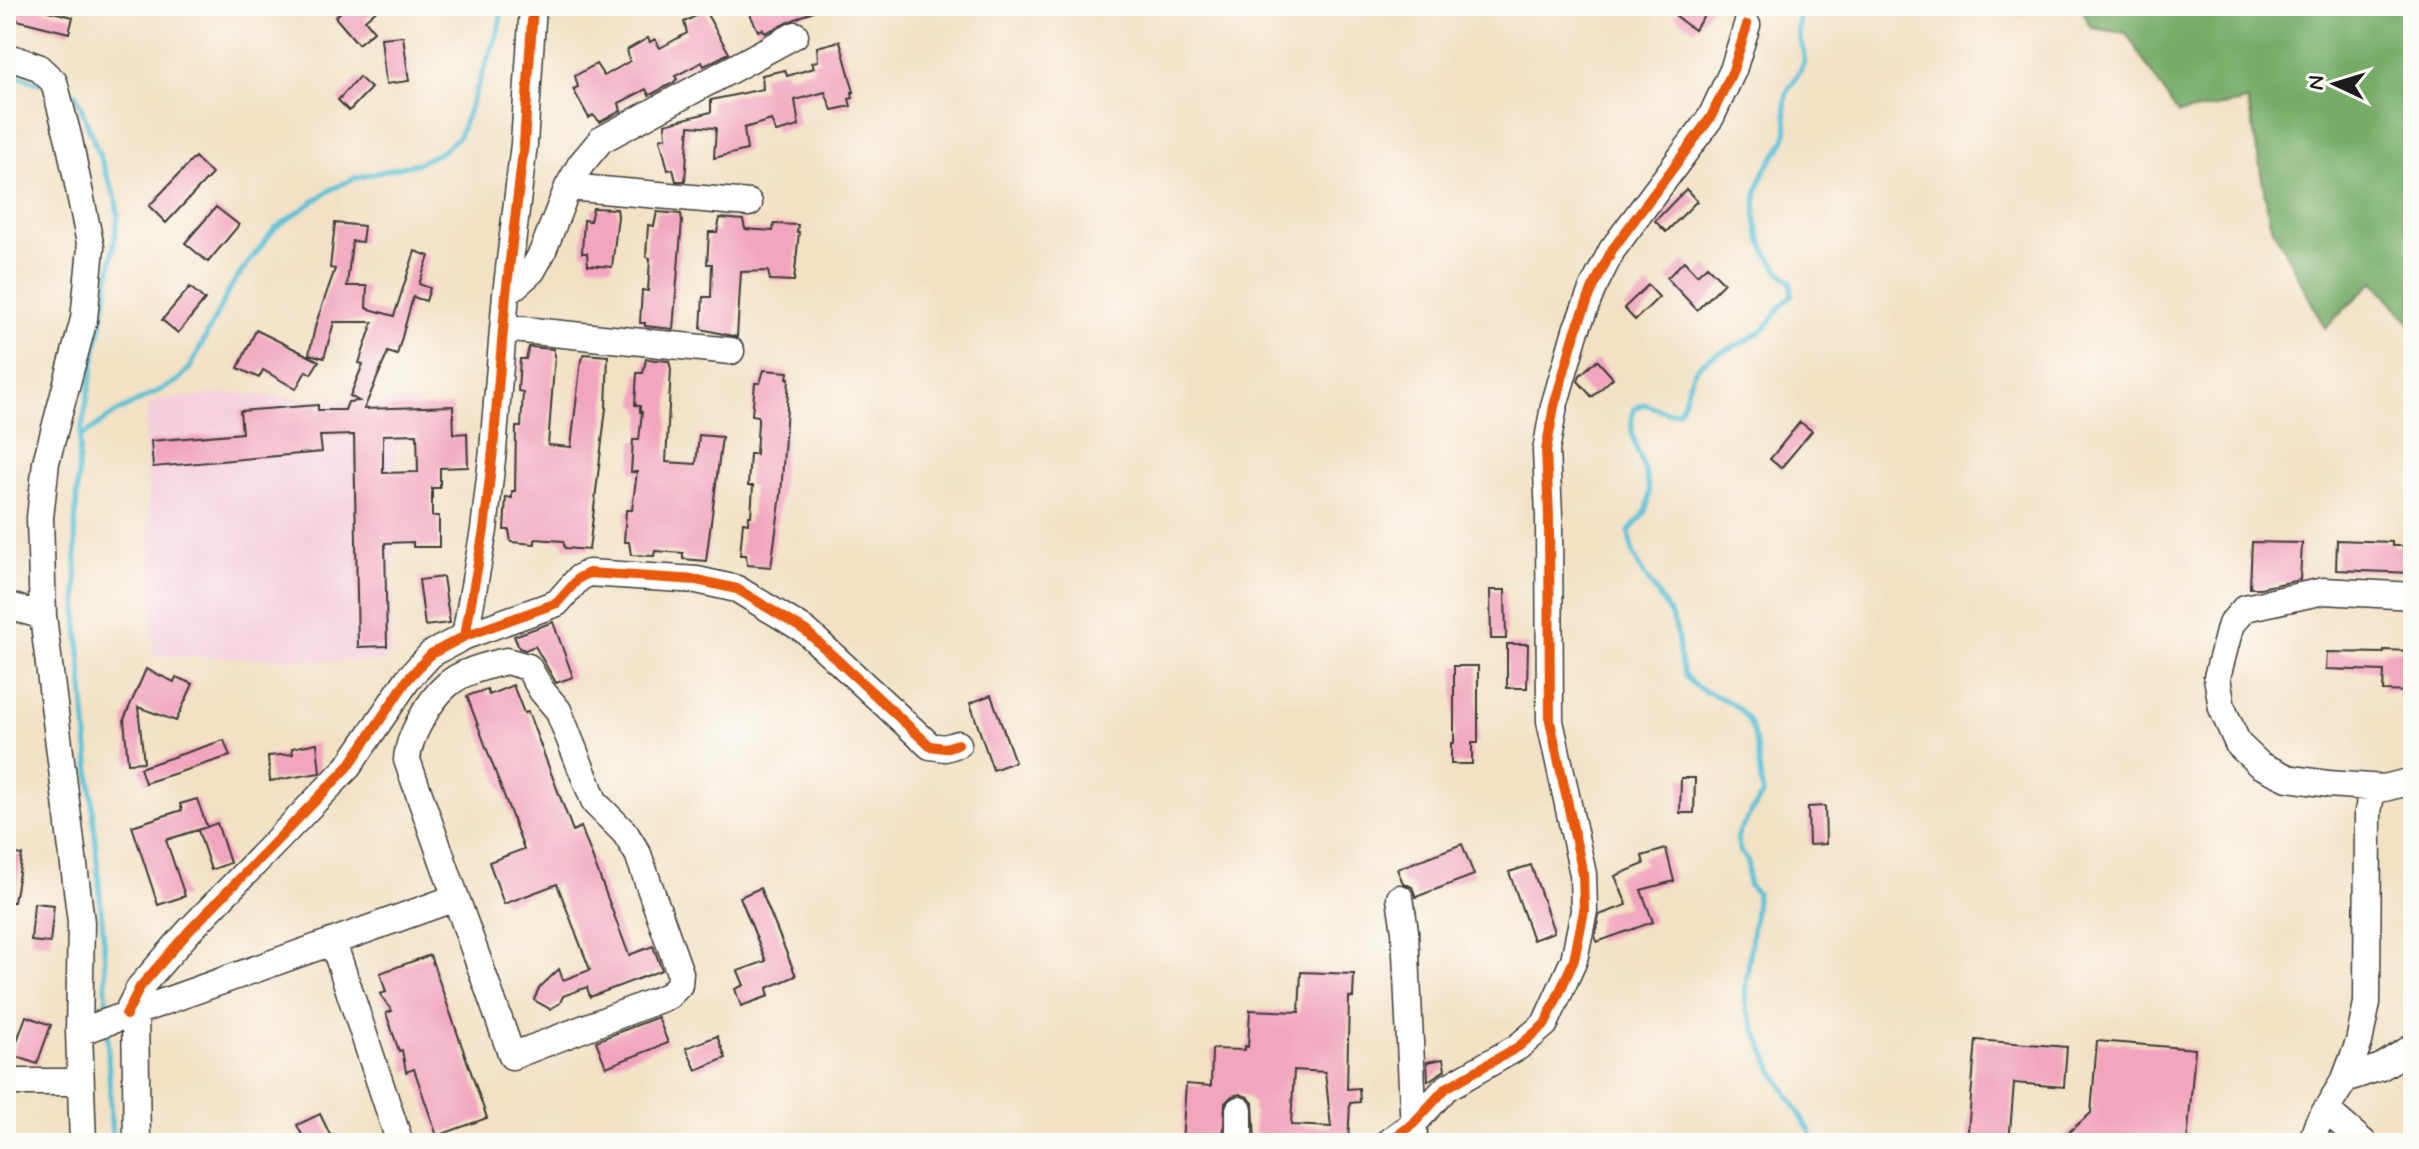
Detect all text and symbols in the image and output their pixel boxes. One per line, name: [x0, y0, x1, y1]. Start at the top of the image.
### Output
north arrow: [2295, 44, 2375, 124]
text: N: [2303, 74, 2332, 91]

